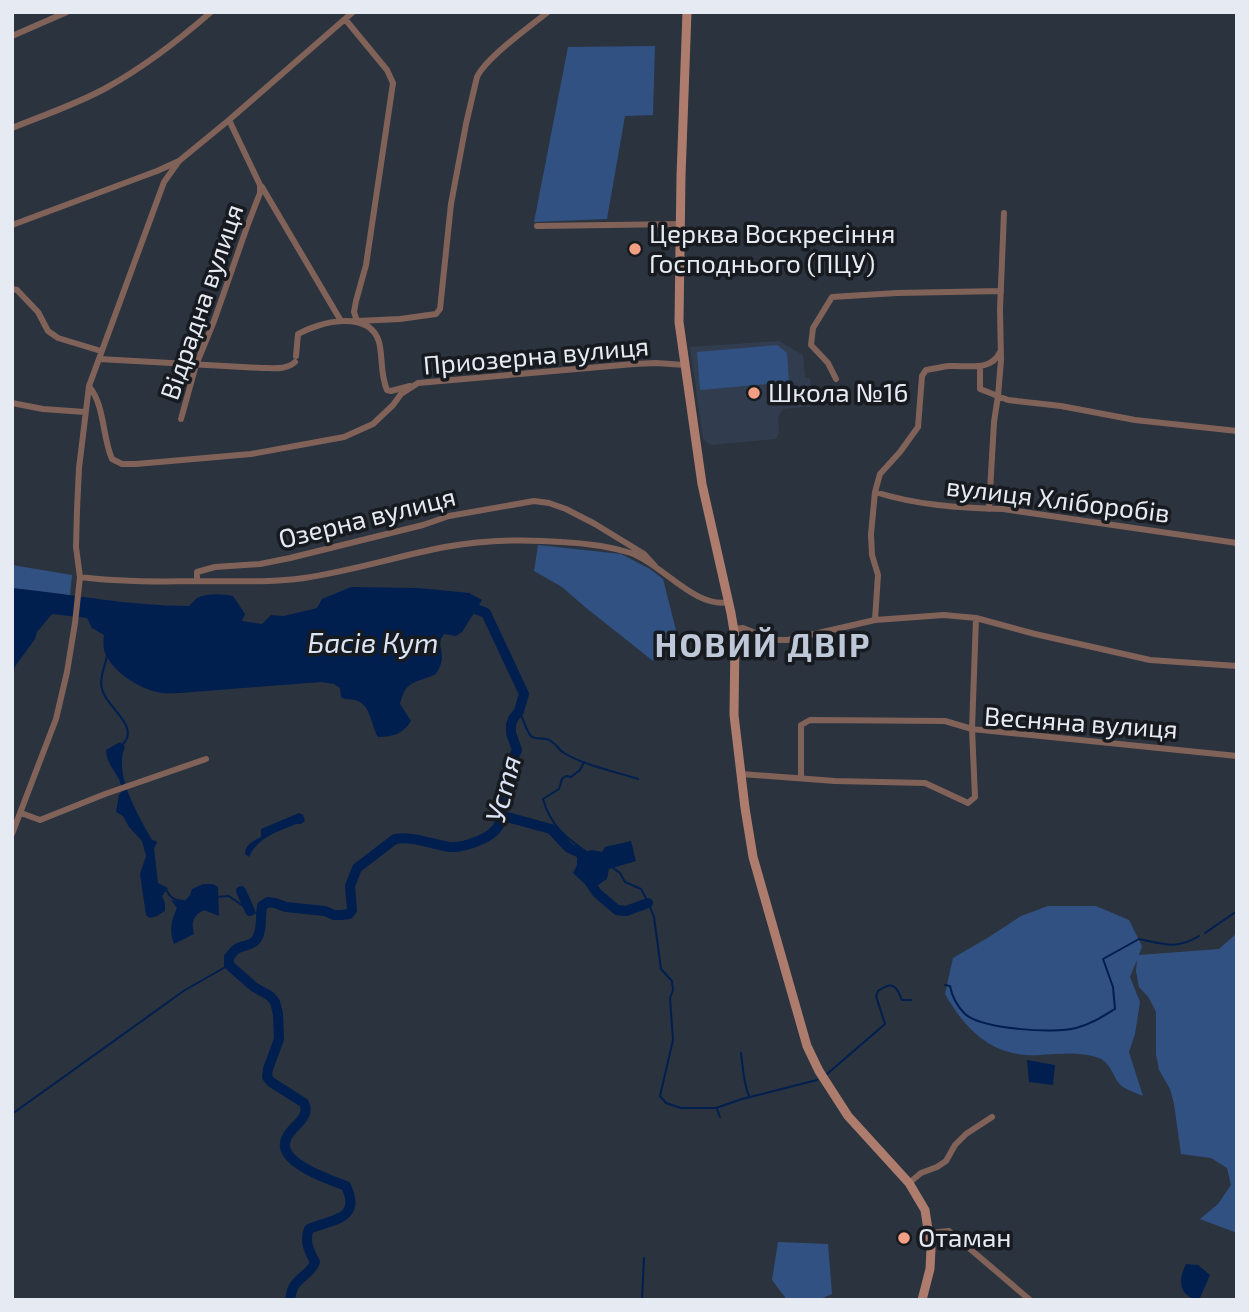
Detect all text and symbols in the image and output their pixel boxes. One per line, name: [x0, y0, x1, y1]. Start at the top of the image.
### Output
street label: Відрадна вулиця: [153, 200, 249, 404]
place label: Церква Воскресіння Господнього (ПЦУ): [649, 217, 895, 278]
marker: Церква Воскресіння Господнього (ПЦУ): [627, 241, 643, 257]
street label: Приозерна вулиця: [422, 329, 650, 381]
place label: Школа №16: [768, 376, 908, 407]
marker: Школа №16: [746, 385, 762, 401]
street label: вулиця Хліборобів: [944, 469, 1172, 529]
street label: Озерна вулиця: [275, 480, 459, 554]
district label: НОВИЙ ДВІР: [655, 624, 871, 664]
water label: Басів Кут: [307, 625, 439, 659]
street label: Весняна вулиця: [983, 699, 1179, 745]
water label: Устя: [477, 752, 527, 826]
place label: Отаман: [918, 1221, 1011, 1252]
marker: Отаман: [896, 1230, 912, 1246]

